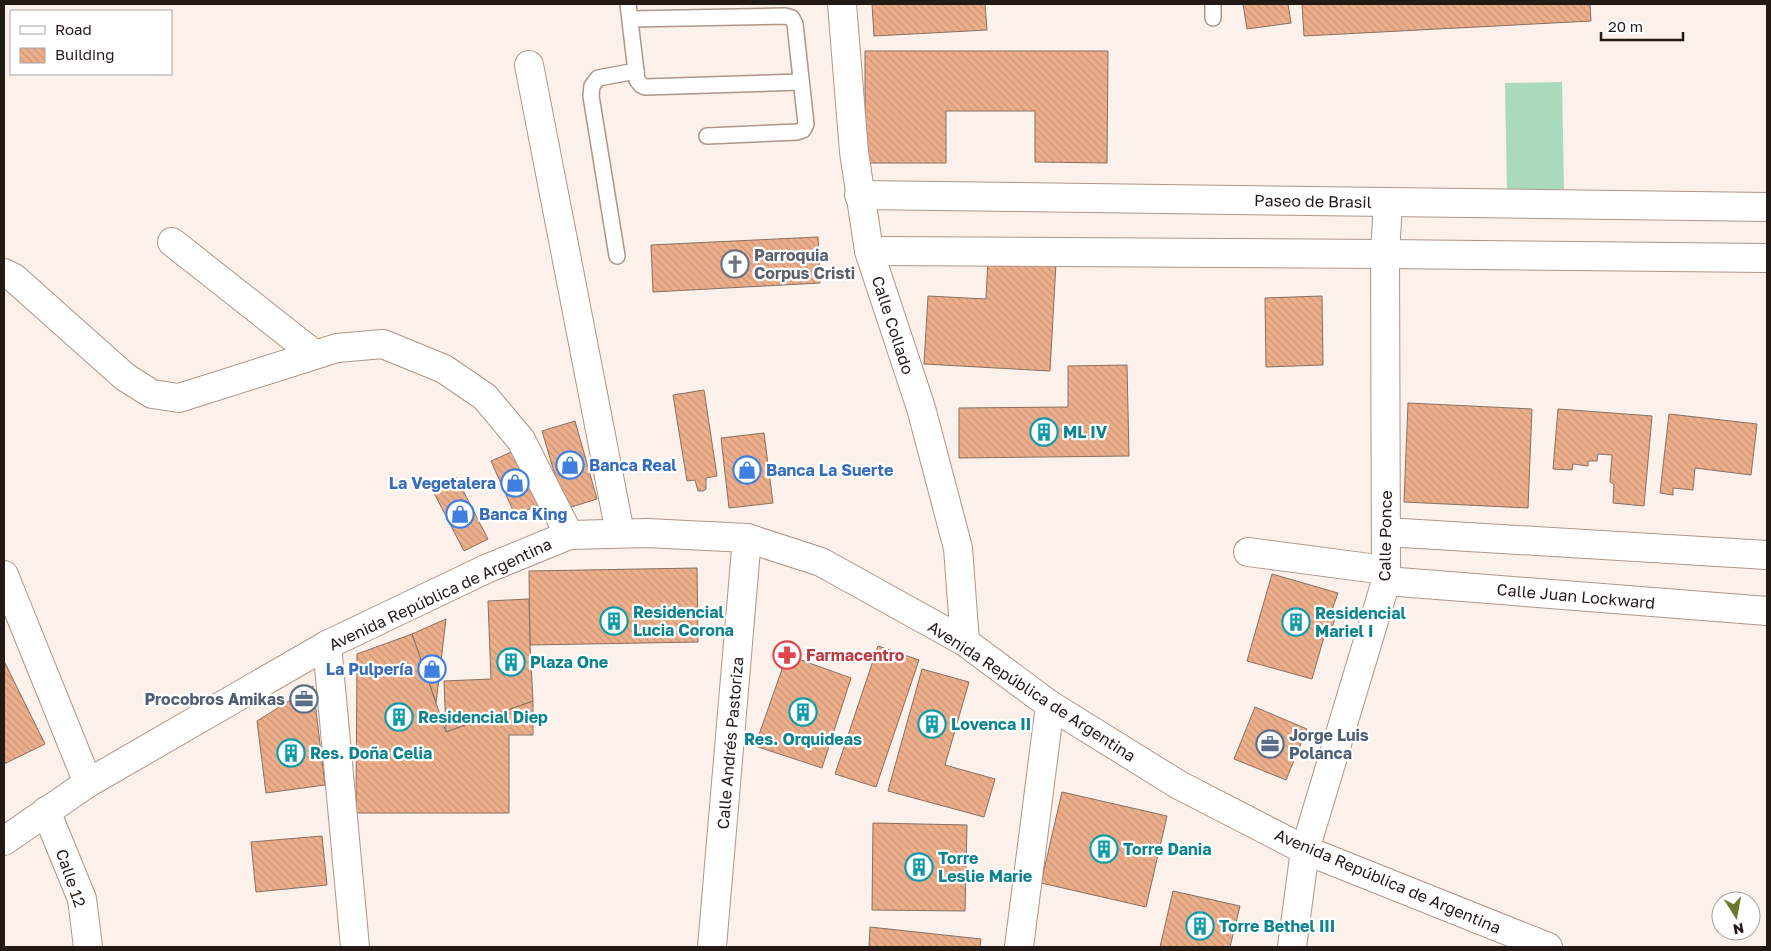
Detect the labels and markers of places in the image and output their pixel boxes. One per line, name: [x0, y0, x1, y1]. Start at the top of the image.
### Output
place label: Parroquia Corpus Cristi: [754, 245, 855, 283]
church icon: Parroquia Corpus Cristi: [720, 249, 750, 279]
building icon: ML IV: [1029, 417, 1059, 447]
place label: ML IV: [1063, 422, 1108, 442]
shop icon: Banca Real: [555, 450, 585, 480]
place label: Banca Real: [589, 455, 677, 475]
shop icon: Banca La Suerte: [732, 455, 762, 485]
place label: Banca La Suerte: [766, 460, 893, 480]
shop icon: La Vegetalera: [500, 468, 530, 498]
place label: La Vegetalera: [389, 473, 496, 493]
shop icon: Banca King: [445, 499, 475, 529]
place label: Banca King: [479, 504, 567, 524]
place label: Residencial Lucia Corona: [633, 602, 734, 640]
place label: Residencial Mariel I: [1315, 603, 1406, 641]
building icon: Residencial Lucia Corona: [599, 606, 629, 636]
building icon: Residencial Mariel I: [1281, 607, 1311, 637]
pharmacy icon: Farmacentro: [772, 640, 802, 670]
place label: Farmacentro: [806, 645, 905, 665]
building icon: Plaza One: [496, 647, 526, 677]
place label: Plaza One: [530, 652, 608, 672]
shop icon: La Pulpería: [417, 654, 447, 684]
place label: La Pulpería: [326, 659, 413, 679]
office icon: Procobros Amikas: [289, 684, 319, 714]
place label: Procobros Amikas: [144, 689, 285, 709]
building icon: Res. Orquideas: [788, 697, 818, 727]
building icon: Residencial Diep: [384, 702, 414, 732]
place label: Residencial Diep: [418, 707, 548, 727]
building icon: Lovenca II: [917, 709, 947, 739]
place label: Lovenca II: [951, 714, 1031, 734]
place label: Jorge Luis Polanca: [1289, 725, 1369, 763]
place label: Res. Orquideas: [744, 729, 862, 749]
office icon: Jorge Luis Polanca: [1255, 729, 1285, 759]
building icon: Res. Doña Celia: [276, 738, 306, 768]
place label: Res. Doña Celia: [310, 743, 432, 763]
building icon: Torre Dania: [1089, 834, 1119, 864]
place label: Torre Dania: [1123, 839, 1211, 859]
place label: Torre Leslie Marie: [938, 848, 1032, 886]
building icon: Torre Leslie Marie: [904, 852, 934, 882]
building icon: Torre Bethel III: [1185, 911, 1215, 941]
place label: Torre Bethel III: [1219, 916, 1335, 936]

